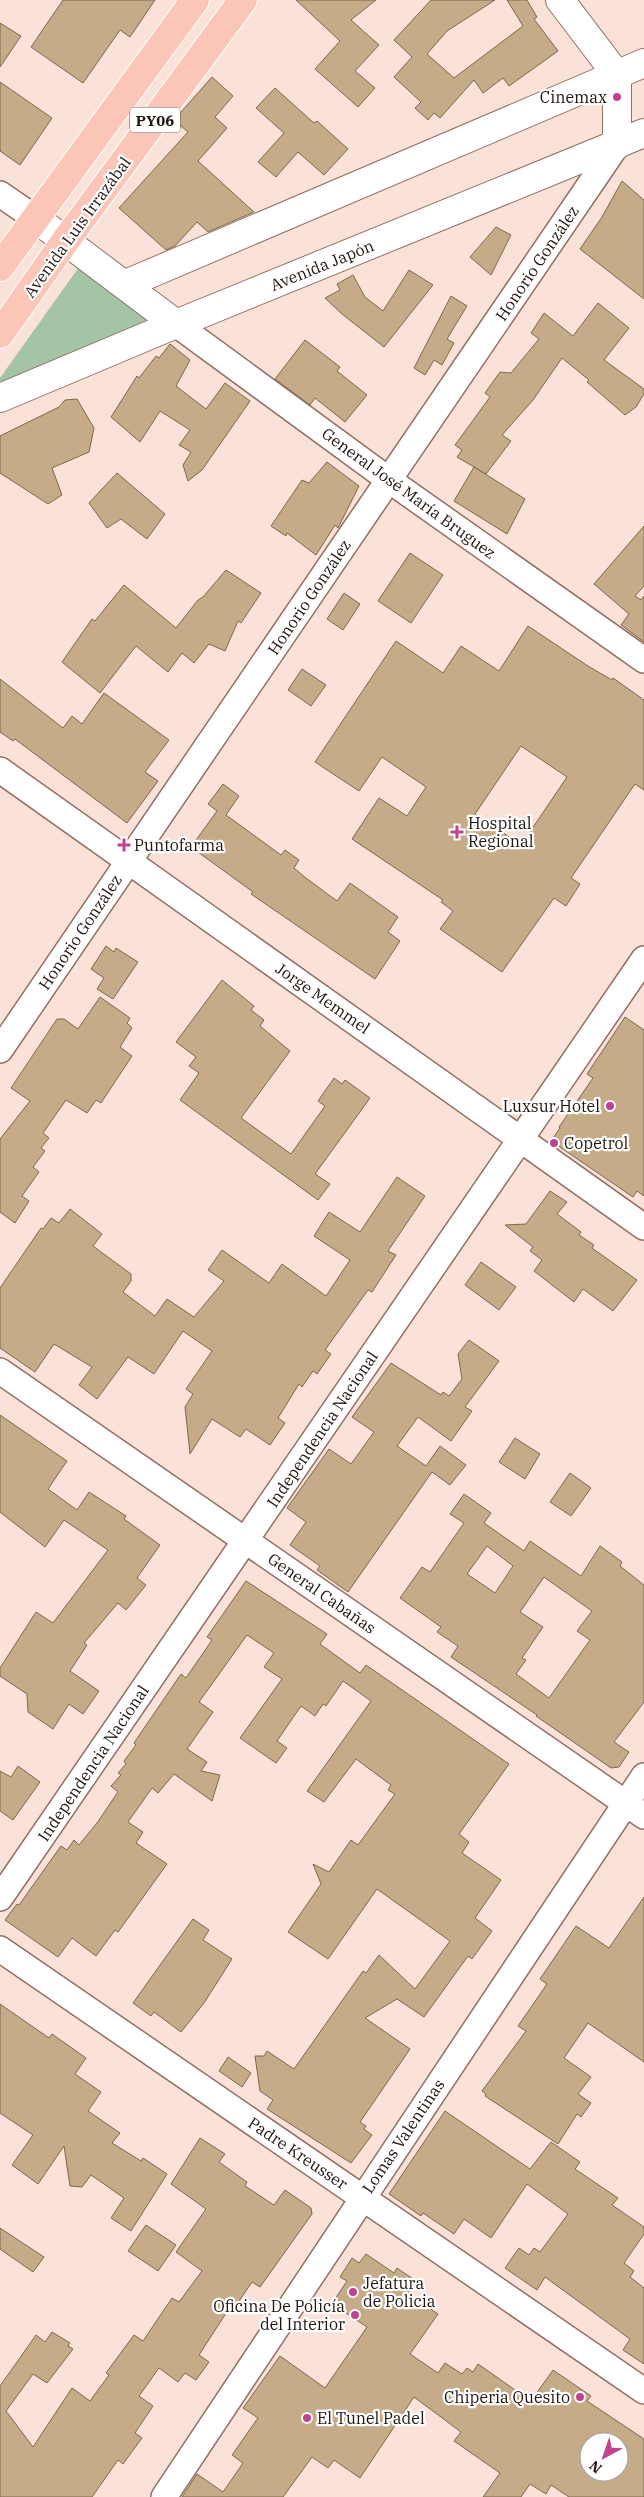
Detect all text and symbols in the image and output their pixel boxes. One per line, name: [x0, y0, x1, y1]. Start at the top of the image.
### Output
place label: Cinemax: [540, 87, 607, 107]
marker: Cinemax: [611, 91, 623, 103]
road number: PY06: [130, 108, 180, 132]
street label: Avenida Luis Irrazábal: [19, 153, 135, 301]
street label: Honorio González: [491, 202, 583, 324]
street label: Avenida Japón: [267, 235, 377, 295]
street label: General José María Bruguez: [318, 423, 500, 563]
street label: Honorio González: [263, 536, 355, 658]
place label: Hospital Regional: [468, 813, 534, 851]
marker: Hospital Regional: [450, 825, 464, 839]
place label: Puntofarma: [134, 835, 224, 855]
marker: Puntofarma: [118, 839, 130, 851]
street label: Honorio González: [34, 871, 126, 993]
street label: Jorge Memmel: [272, 958, 374, 1038]
place label: Luxsur Hotel: [503, 1096, 600, 1116]
marker: Luxsur Hotel: [604, 1100, 616, 1112]
place label: Copetrol: [564, 1133, 629, 1153]
marker: Copetrol: [548, 1137, 560, 1149]
street label: Independencia Nacional: [262, 1347, 382, 1511]
street label: General Cabañas: [264, 1548, 380, 1638]
street label: Independencia Nacional: [33, 1681, 153, 1845]
street label: Lomas Valentinas: [357, 2075, 449, 2197]
street label: Padre Kreusser: [245, 2112, 351, 2194]
place label: Jefatura de Policia: [363, 2273, 436, 2311]
marker: Jefatura de Policia: [347, 2286, 359, 2298]
place label: Oficina De Policía del Interior: [213, 2296, 345, 2334]
marker: Oficina De Policía del Interior: [349, 2309, 361, 2321]
place label: Chiperia Quesito: [444, 2387, 570, 2407]
marker: Chiperia Quesito: [574, 2391, 586, 2403]
place label: El Tunel Padel: [317, 2408, 425, 2428]
marker: El Tunel Padel: [301, 2412, 313, 2424]
north arrow: [579, 2432, 629, 2482]
text: N: [586, 2457, 606, 2477]

